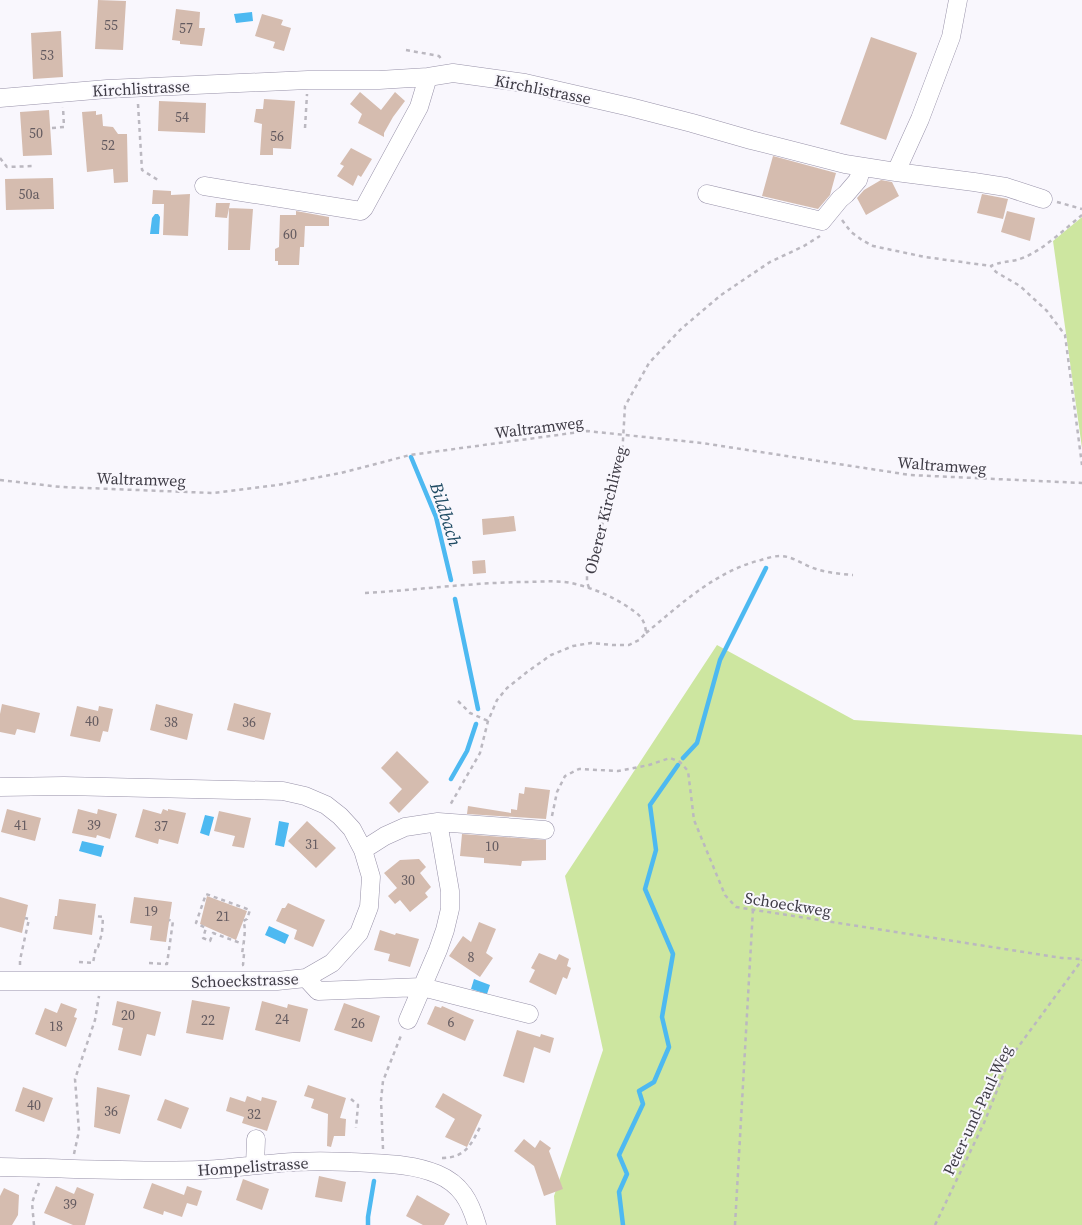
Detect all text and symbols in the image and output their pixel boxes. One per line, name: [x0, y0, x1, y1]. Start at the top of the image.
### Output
house number: 55: [104, 15, 118, 35]
house number: 57: [179, 18, 193, 38]
house number: 53: [40, 45, 54, 65]
street label: Kirchlistrasse: [493, 69, 593, 109]
street label: Kirchlistrasse: [92, 74, 190, 102]
house number: 54: [175, 107, 189, 127]
house number: 50: [29, 123, 43, 143]
house number: 56: [270, 126, 284, 146]
house number: 52: [101, 135, 115, 155]
house number: 50a: [18, 184, 40, 204]
house number: 60: [283, 224, 297, 244]
street label: Waltramweg: [493, 411, 585, 443]
street label: Oberer Kirchliweg: [578, 444, 632, 576]
street label: Waltramweg: [897, 451, 987, 479]
street label: Waltramweg: [96, 466, 186, 492]
water label: Bildbach: [424, 478, 468, 549]
house number: 40: [85, 711, 99, 731]
house number: 38: [164, 712, 178, 732]
house number: 36: [242, 712, 256, 732]
house number: 41: [14, 815, 28, 835]
house number: 39: [87, 815, 101, 835]
house number: 37: [154, 816, 168, 836]
house number: 31: [305, 834, 319, 854]
house number: 10: [485, 836, 499, 856]
house number: 30: [401, 870, 415, 890]
street label: Schoeckweg: [743, 886, 833, 922]
house number: 19: [144, 901, 158, 921]
house number: 21: [216, 906, 230, 926]
house number: 8: [468, 947, 475, 967]
street label: Schoeckstrasse: [191, 967, 299, 993]
house number: 20: [121, 1005, 135, 1025]
house number: 24: [275, 1009, 289, 1029]
house number: 22: [201, 1010, 215, 1030]
house number: 6: [448, 1012, 455, 1032]
house number: 26: [351, 1013, 365, 1033]
house number: 18: [49, 1016, 63, 1036]
street label: Peter-und-Paul-Weg: [937, 1041, 1017, 1179]
house number: 40: [27, 1095, 41, 1115]
house number: 36: [104, 1101, 118, 1121]
house number: 32: [247, 1104, 261, 1124]
street label: Hompelistrasse: [197, 1151, 309, 1181]
house number: 39: [63, 1194, 77, 1214]

